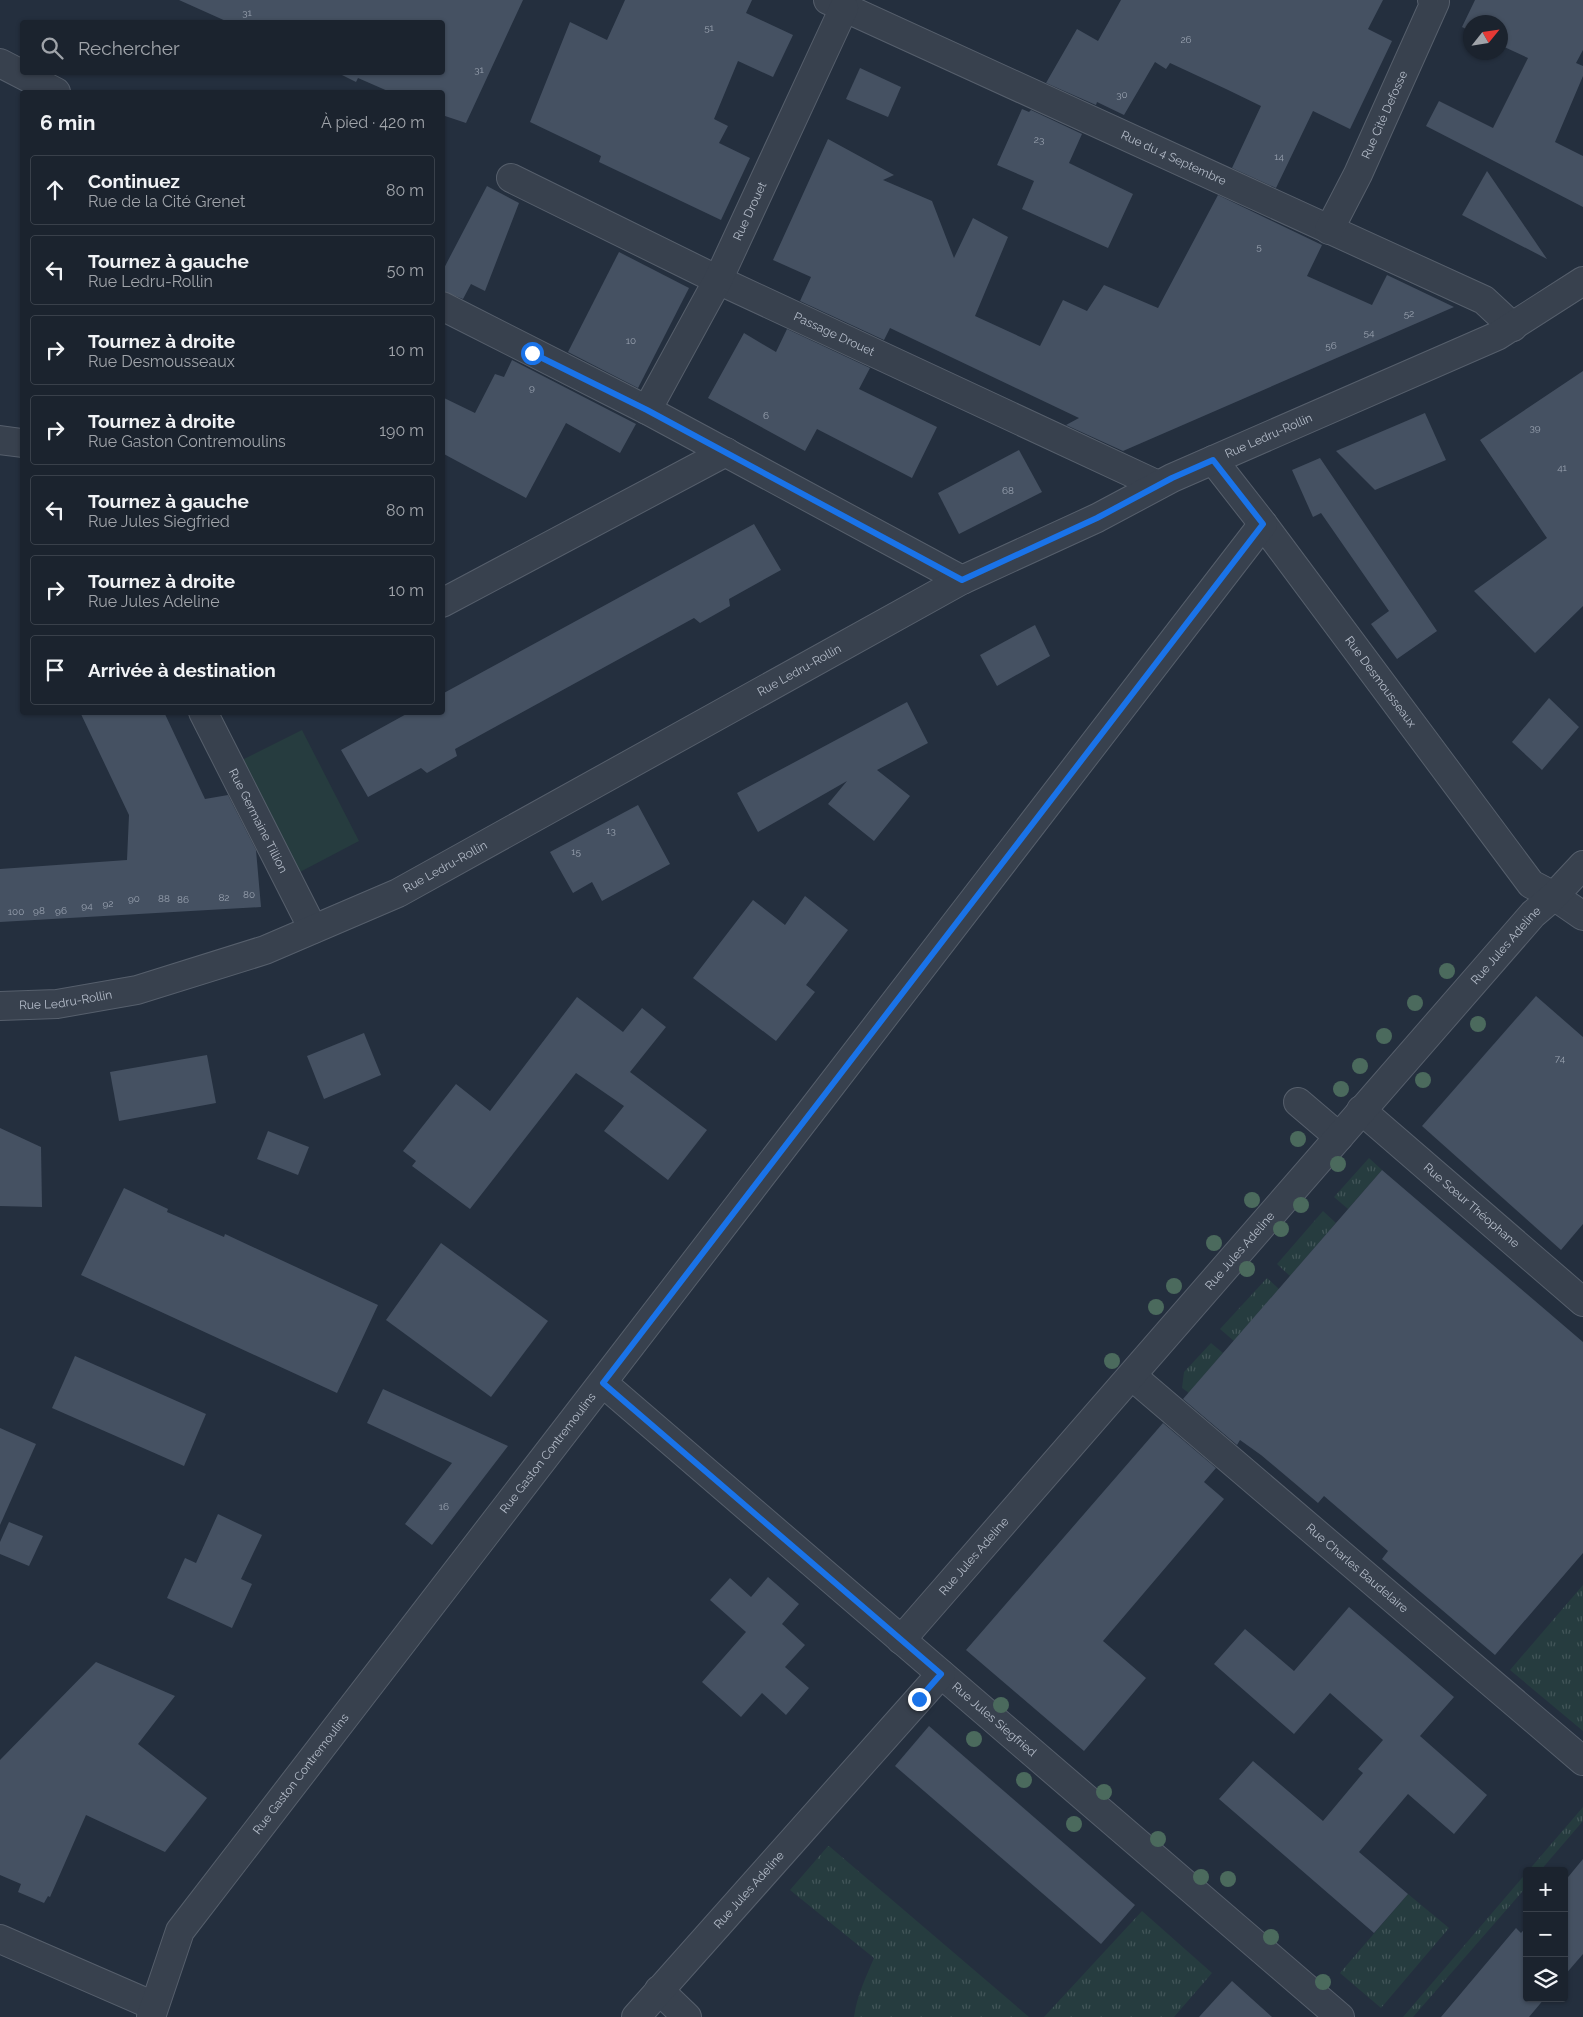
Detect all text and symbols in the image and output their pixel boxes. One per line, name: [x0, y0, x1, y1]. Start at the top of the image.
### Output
house number: 31: [242, 7, 253, 18]
north arrow: [1463, 15, 1508, 60]
search box: [20, 20, 445, 75]
house number: 51: [704, 22, 715, 33]
icon: search: [38, 34, 66, 62]
house number: 26: [1180, 34, 1192, 45]
text: Rechercher: [78, 37, 180, 59]
house number: 31: [474, 64, 485, 75]
street label: Rue Cité Defosse: [1359, 69, 1410, 161]
house number: 30: [1116, 89, 1128, 100]
text: 6 min: [40, 110, 95, 135]
text: À pied · 420 m: [321, 113, 425, 132]
street label: Rue du 4 Septembre: [1119, 128, 1229, 188]
house number: 23: [1034, 134, 1044, 145]
house number: 14: [1274, 151, 1284, 162]
text: Continuez: [88, 170, 180, 192]
icon: ahead: [41, 176, 69, 204]
street label: Rue Drouet: [730, 180, 769, 243]
text: 80 m: [386, 181, 424, 200]
text: Rue de la Cité Grenet: [88, 192, 245, 211]
house number: 5: [1256, 241, 1262, 252]
text: Tournez à gauche: [88, 250, 249, 272]
icon: left: [41, 256, 69, 284]
text: 50 m: [387, 261, 424, 280]
text: Rue Ledru-Rollin: [88, 272, 213, 291]
house number: 52: [1404, 308, 1414, 319]
street label: Passage Drouet: [792, 309, 877, 359]
house number: 54: [1364, 327, 1375, 338]
text: Tournez à droite: [88, 330, 235, 352]
house number: 10: [626, 335, 636, 346]
icon: right: [41, 336, 69, 364]
house number: 56: [1325, 340, 1337, 351]
text: 10 m: [389, 341, 424, 360]
route start: [521, 342, 544, 365]
text: Rue Desmousseaux: [88, 352, 235, 371]
house number: 9: [529, 382, 535, 393]
text: Tournez à droite: [88, 410, 235, 432]
house number: 6: [763, 410, 769, 421]
street label: Rue Ledru-Rollin: [1223, 411, 1314, 461]
icon: right: [41, 416, 69, 444]
text: 190 m: [379, 421, 424, 440]
house number: 39: [1529, 422, 1541, 433]
text: Rue Gaston Contremoulins: [88, 432, 286, 451]
house number: 41: [1557, 462, 1568, 473]
house number: 68: [1002, 485, 1014, 496]
text: Tournez à gauche: [88, 490, 249, 512]
icon: left: [41, 496, 69, 524]
text: 80 m: [386, 501, 424, 520]
text: Rue Jules Siegfried: [88, 512, 230, 531]
text: Tournez à droite: [88, 570, 235, 592]
icon: right: [41, 576, 69, 604]
text: 10 m: [389, 581, 424, 600]
text: Rue Jules Adeline: [88, 592, 220, 611]
street label: Rue Desmousseaux: [1342, 633, 1419, 730]
street label: Rue Ledru-Rollin: [755, 641, 844, 699]
icon: arrive: [41, 656, 69, 684]
text: Arrivée à destination: [88, 659, 276, 681]
street label: Rue Germaine Tillion: [226, 766, 290, 875]
house number: 13: [606, 825, 616, 836]
street label: Rue Ledru-Rollin: [401, 838, 490, 896]
house number: 15: [571, 846, 581, 857]
house number: 80: [243, 889, 255, 900]
house number: 82: [218, 892, 230, 903]
house number: 90: [128, 893, 140, 904]
house number: 88: [158, 893, 170, 904]
house number: 86: [177, 894, 189, 905]
house number: 92: [102, 898, 114, 909]
house number: 94: [81, 900, 93, 911]
street label: Rue Jules Adeline: [1468, 904, 1543, 987]
house number: 98: [33, 905, 45, 916]
house number: 96: [55, 905, 67, 916]
house number: 100: [8, 906, 24, 917]
street label: Rue Ledru-Rollin: [19, 987, 113, 1012]
house number: 74: [1555, 1053, 1566, 1064]
street label: Rue Sœur Théophane: [1421, 1160, 1522, 1251]
street label: Rue Jules Adeline: [1202, 1209, 1277, 1293]
street label: Rue Gaston Contremoulins: [497, 1390, 599, 1516]
house number: 16: [439, 1501, 449, 1512]
street label: Rue Jules Adeline: [936, 1514, 1012, 1598]
street label: Rue Charles Baudelaire: [1303, 1521, 1411, 1616]
street label: Rue Jules Siegfried: [949, 1679, 1039, 1760]
route end: [908, 1688, 931, 1711]
street label: Rue Gaston Contremoulins: [250, 1711, 352, 1837]
street label: Rue Jules Adeline: [711, 1848, 787, 1932]
map controls: [1523, 1867, 1568, 2002]
button: +: [1523, 1867, 1568, 1912]
button: −: [1523, 1912, 1568, 1957]
button: layers: [1523, 1957, 1568, 2002]

